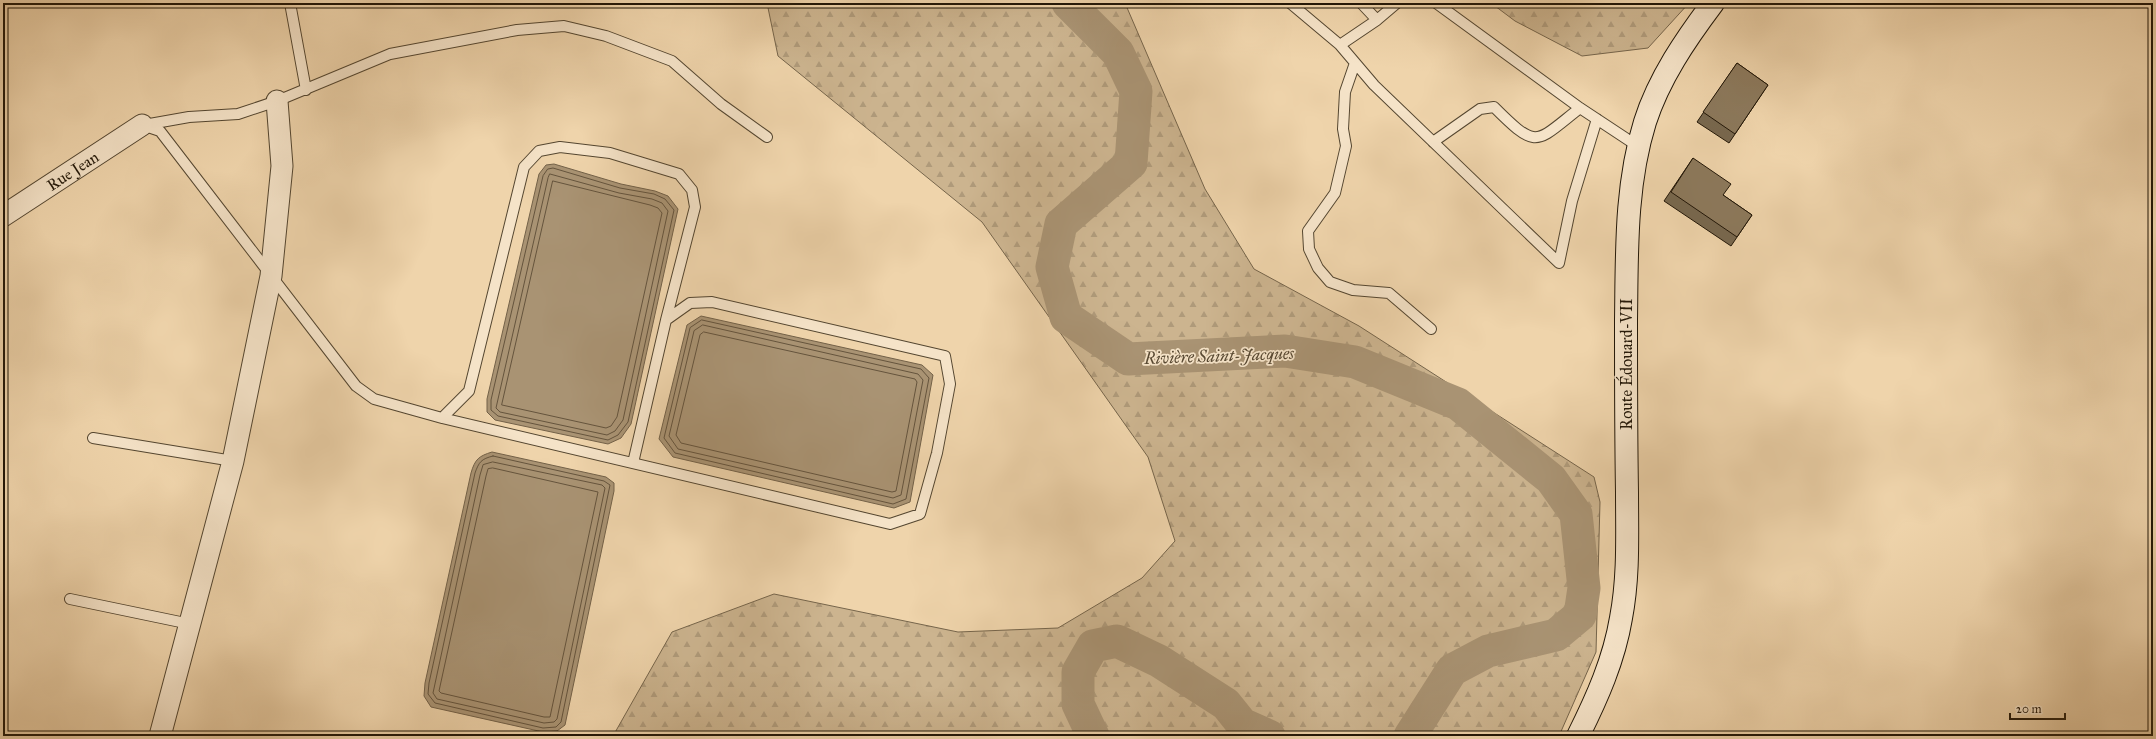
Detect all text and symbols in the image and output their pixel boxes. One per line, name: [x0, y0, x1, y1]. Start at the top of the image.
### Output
street label: Rue Jean: [43, 147, 102, 194]
street label: Route Édouard-VII: [1615, 298, 1636, 430]
water label: Rivière Saint-Jacques: [1143, 343, 1296, 369]
scale bar: [2010, 695, 2065, 721]
text: 20 m: [2016, 702, 2042, 716]

